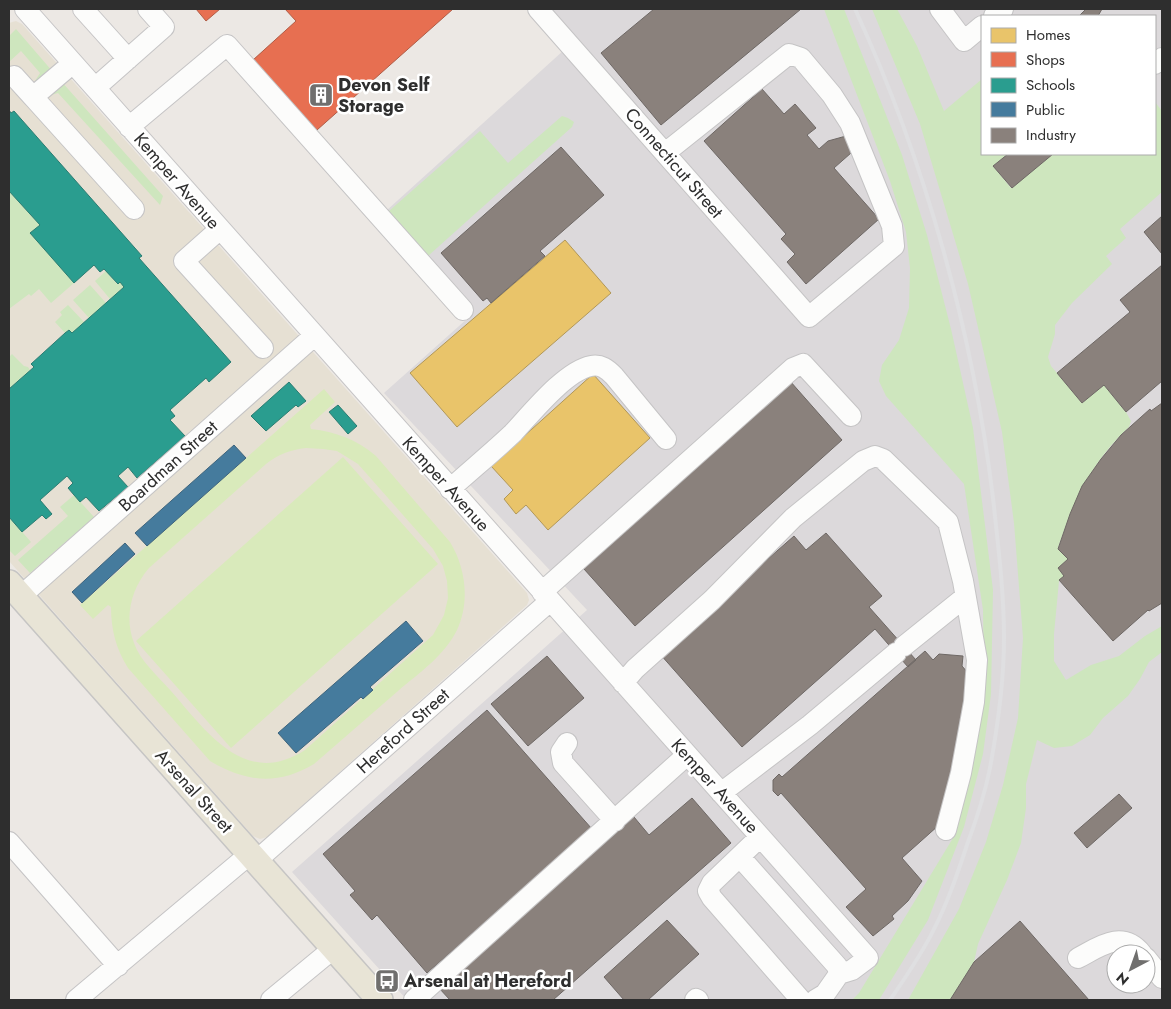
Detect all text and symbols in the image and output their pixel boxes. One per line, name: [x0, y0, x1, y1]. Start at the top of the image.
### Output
legend: [981, 15, 1156, 155]
text: Homes: [1026, 24, 1070, 46]
text: Shops: [1026, 49, 1065, 71]
place label: Devon Self Storage: [338, 72, 430, 119]
text: Schools: [1026, 74, 1075, 96]
building icon: Devon Self Storage: [308, 82, 334, 108]
text: Public: [1026, 99, 1065, 121]
street label: Connecticut Street: [619, 102, 730, 224]
text: Industry: [1026, 124, 1076, 146]
street label: Kemper Avenue: [128, 127, 226, 235]
street label: Boardman Street: [113, 414, 224, 518]
street label: Kemper Avenue: [396, 431, 496, 537]
street label: Hereford Street: [351, 682, 456, 780]
street label: Kemper Avenue: [665, 733, 765, 839]
street label: Arsenal Street: [149, 743, 239, 839]
north arrow: [1106, 944, 1156, 994]
bus stop icon: Arsenal at Hereford: [374, 968, 400, 994]
place label: Arsenal at Hereford: [403, 968, 572, 994]
text: N: [1112, 968, 1133, 990]

